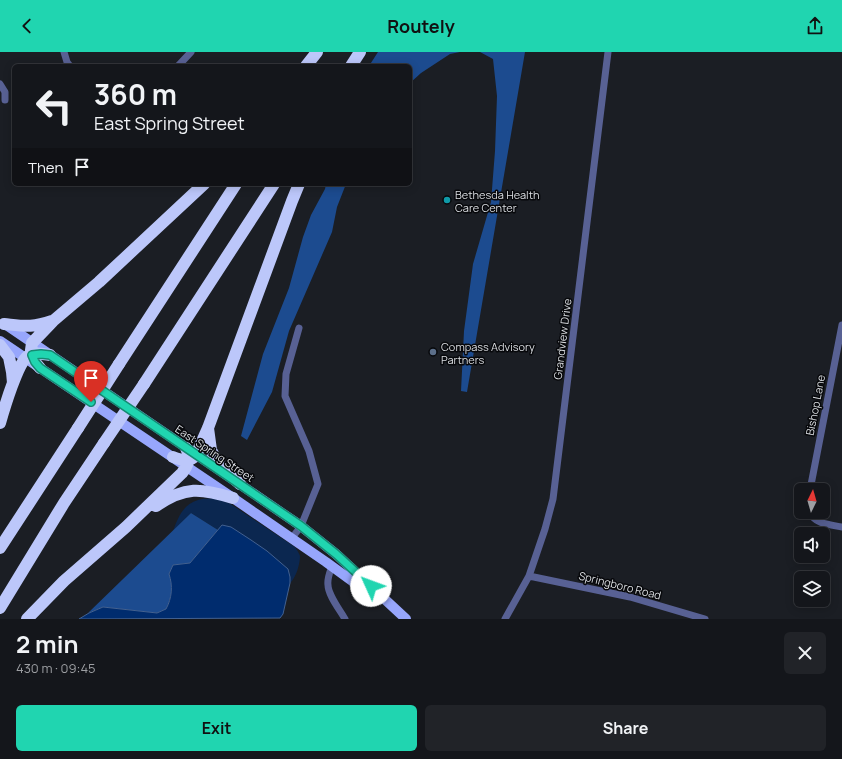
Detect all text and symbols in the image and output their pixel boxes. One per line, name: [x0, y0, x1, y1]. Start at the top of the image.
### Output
text: Routely: [387, 14, 455, 38]
icon: back: [16, 15, 38, 37]
icon: share: [804, 15, 826, 37]
text: 360 m: [94, 75, 177, 113]
icon: left: [28, 80, 80, 132]
text: East Spring Street: [94, 111, 245, 135]
icon: arrive: [71, 156, 93, 178]
text: Then: [28, 157, 63, 178]
place label: Bethesda Health Care Center: [455, 187, 540, 215]
marker: Bethesda Health Care Center: [442, 195, 452, 205]
street label: Grandview Drive: [550, 297, 574, 380]
place label: Compass Advisory Partners: [441, 339, 535, 367]
marker: Compass Advisory Partners: [428, 347, 438, 357]
pin: [74, 361, 108, 402]
icon: arrive: [80, 367, 102, 389]
street label: Bishop Lane: [802, 373, 828, 437]
street label: East Spring Street: [173, 421, 257, 485]
north arrow: [794, 483, 830, 519]
map controls: [794, 483, 830, 607]
button: sound: [794, 527, 830, 563]
position arrow: [350, 565, 392, 607]
street label: Springboro Road: [577, 567, 663, 603]
button: layers: [794, 571, 830, 607]
text: 2 min: [16, 627, 78, 660]
button: close: [784, 632, 826, 674]
text: 430 m · 09:45: [16, 659, 96, 677]
button: Exit: [16, 705, 417, 751]
button: Share: [425, 705, 826, 751]

